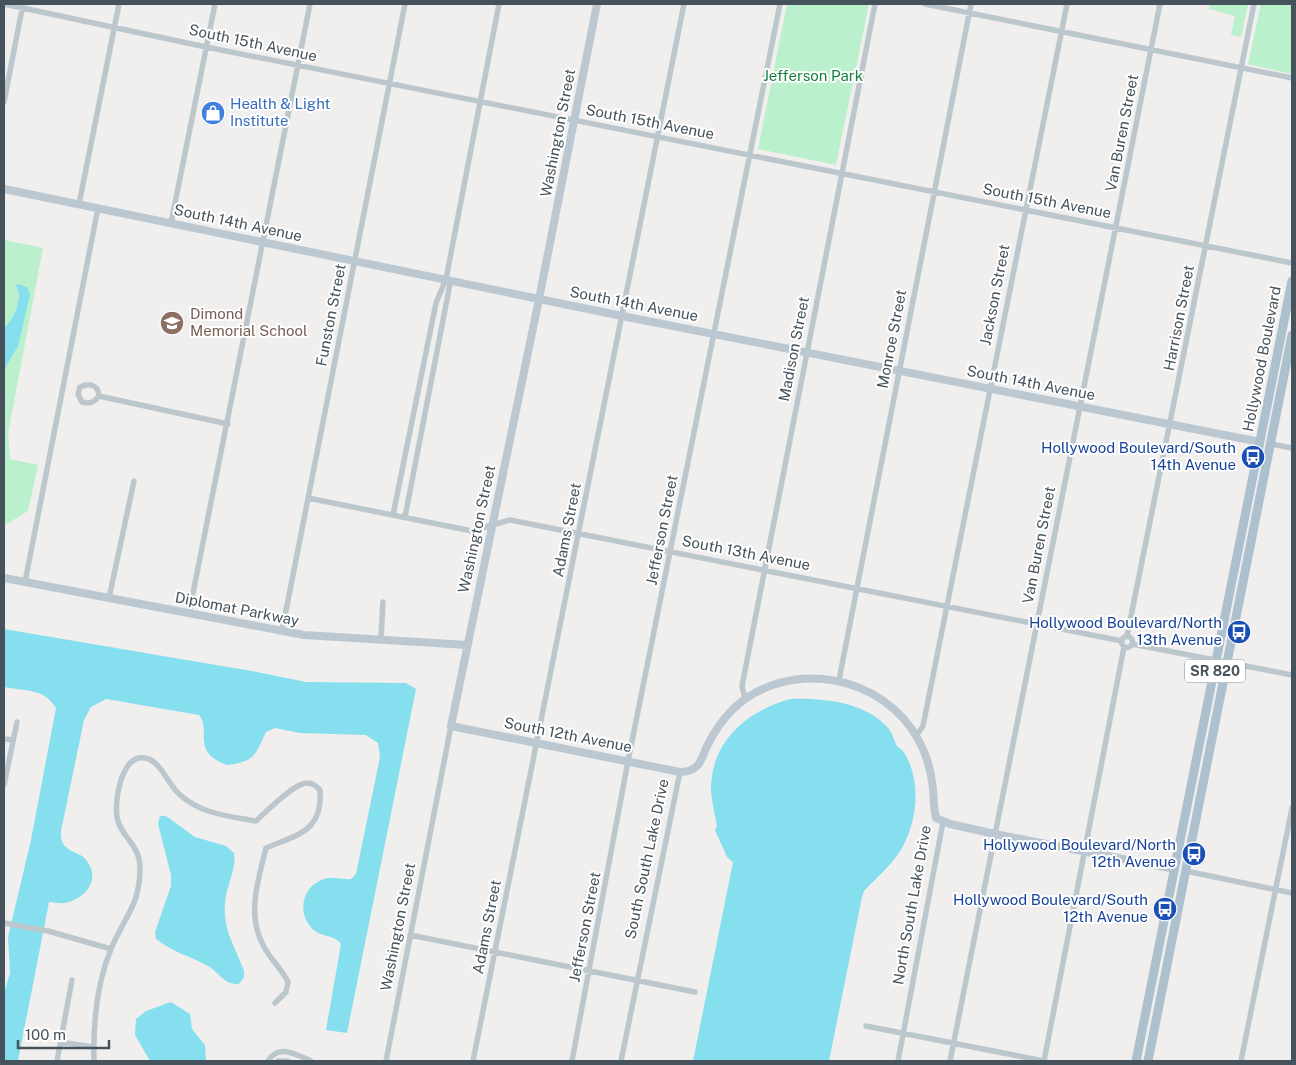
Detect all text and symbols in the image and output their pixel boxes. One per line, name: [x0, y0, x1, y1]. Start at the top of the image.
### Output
street label: South 15th Avenue: [187, 21, 319, 64]
street label: Washington Street: [537, 67, 578, 198]
park label: Jefferson Park: [763, 67, 863, 84]
street label: Van Buren Street: [1102, 73, 1141, 193]
place label: Health & Light Institute: [230, 95, 330, 129]
shop icon: Health & Light Institute: [200, 100, 226, 126]
street label: South 15th Avenue: [584, 101, 716, 142]
street label: South 15th Avenue: [981, 180, 1113, 221]
street label: South 14th Avenue: [172, 201, 304, 244]
street label: Jackson Street: [976, 243, 1013, 347]
street label: Funston Street: [312, 262, 349, 367]
street label: Harrison Street: [1160, 263, 1197, 372]
street label: South 14th Avenue: [568, 283, 700, 324]
street label: Hollywood Boulevard: [1239, 285, 1284, 433]
street label: Monroe Street: [874, 288, 909, 390]
street label: Madison Street: [775, 295, 812, 403]
place label: Dimond Memorial School: [190, 305, 307, 339]
school or university icon: Dimond Memorial School: [159, 310, 185, 336]
street label: South 14th Avenue: [965, 362, 1097, 403]
place label: Hollywood Boulevard/South 14th Avenue: [1041, 439, 1236, 473]
bus stop icon: Hollywood Boulevard/South 14th Avenue: [1240, 444, 1266, 470]
street label: Washington Street: [455, 463, 498, 594]
street label: Jefferson Street: [642, 473, 681, 586]
street label: Adams Street: [549, 481, 584, 578]
street label: Van Buren Street: [1019, 485, 1058, 605]
street label: South 13th Avenue: [680, 532, 812, 573]
street label: Diplomat Parkway: [174, 588, 301, 629]
place label: Hollywood Boulevard/North 13th Avenue: [1029, 614, 1222, 648]
bus stop icon: Hollywood Boulevard/North 13th Avenue: [1226, 619, 1252, 645]
road number: SR 820: [1185, 659, 1245, 682]
street label: South 12th Avenue: [503, 714, 634, 755]
street label: South South Lake Drive: [621, 777, 672, 941]
street label: North South Lake Drive: [889, 824, 934, 986]
place label: Hollywood Boulevard/North 12th Avenue: [983, 836, 1176, 870]
bus stop icon: Hollywood Boulevard/North 12th Avenue: [1181, 841, 1207, 867]
street label: Washington Street: [377, 861, 418, 992]
street label: Jefferson Street: [565, 870, 604, 983]
street label: Adams Street: [469, 878, 504, 975]
place label: Hollywood Boulevard/South 12th Avenue: [953, 891, 1148, 925]
bus stop icon: Hollywood Boulevard/South 12th Avenue: [1152, 896, 1178, 922]
scale bar: [18, 1018, 109, 1050]
text: 100 m: [25, 1026, 66, 1043]

